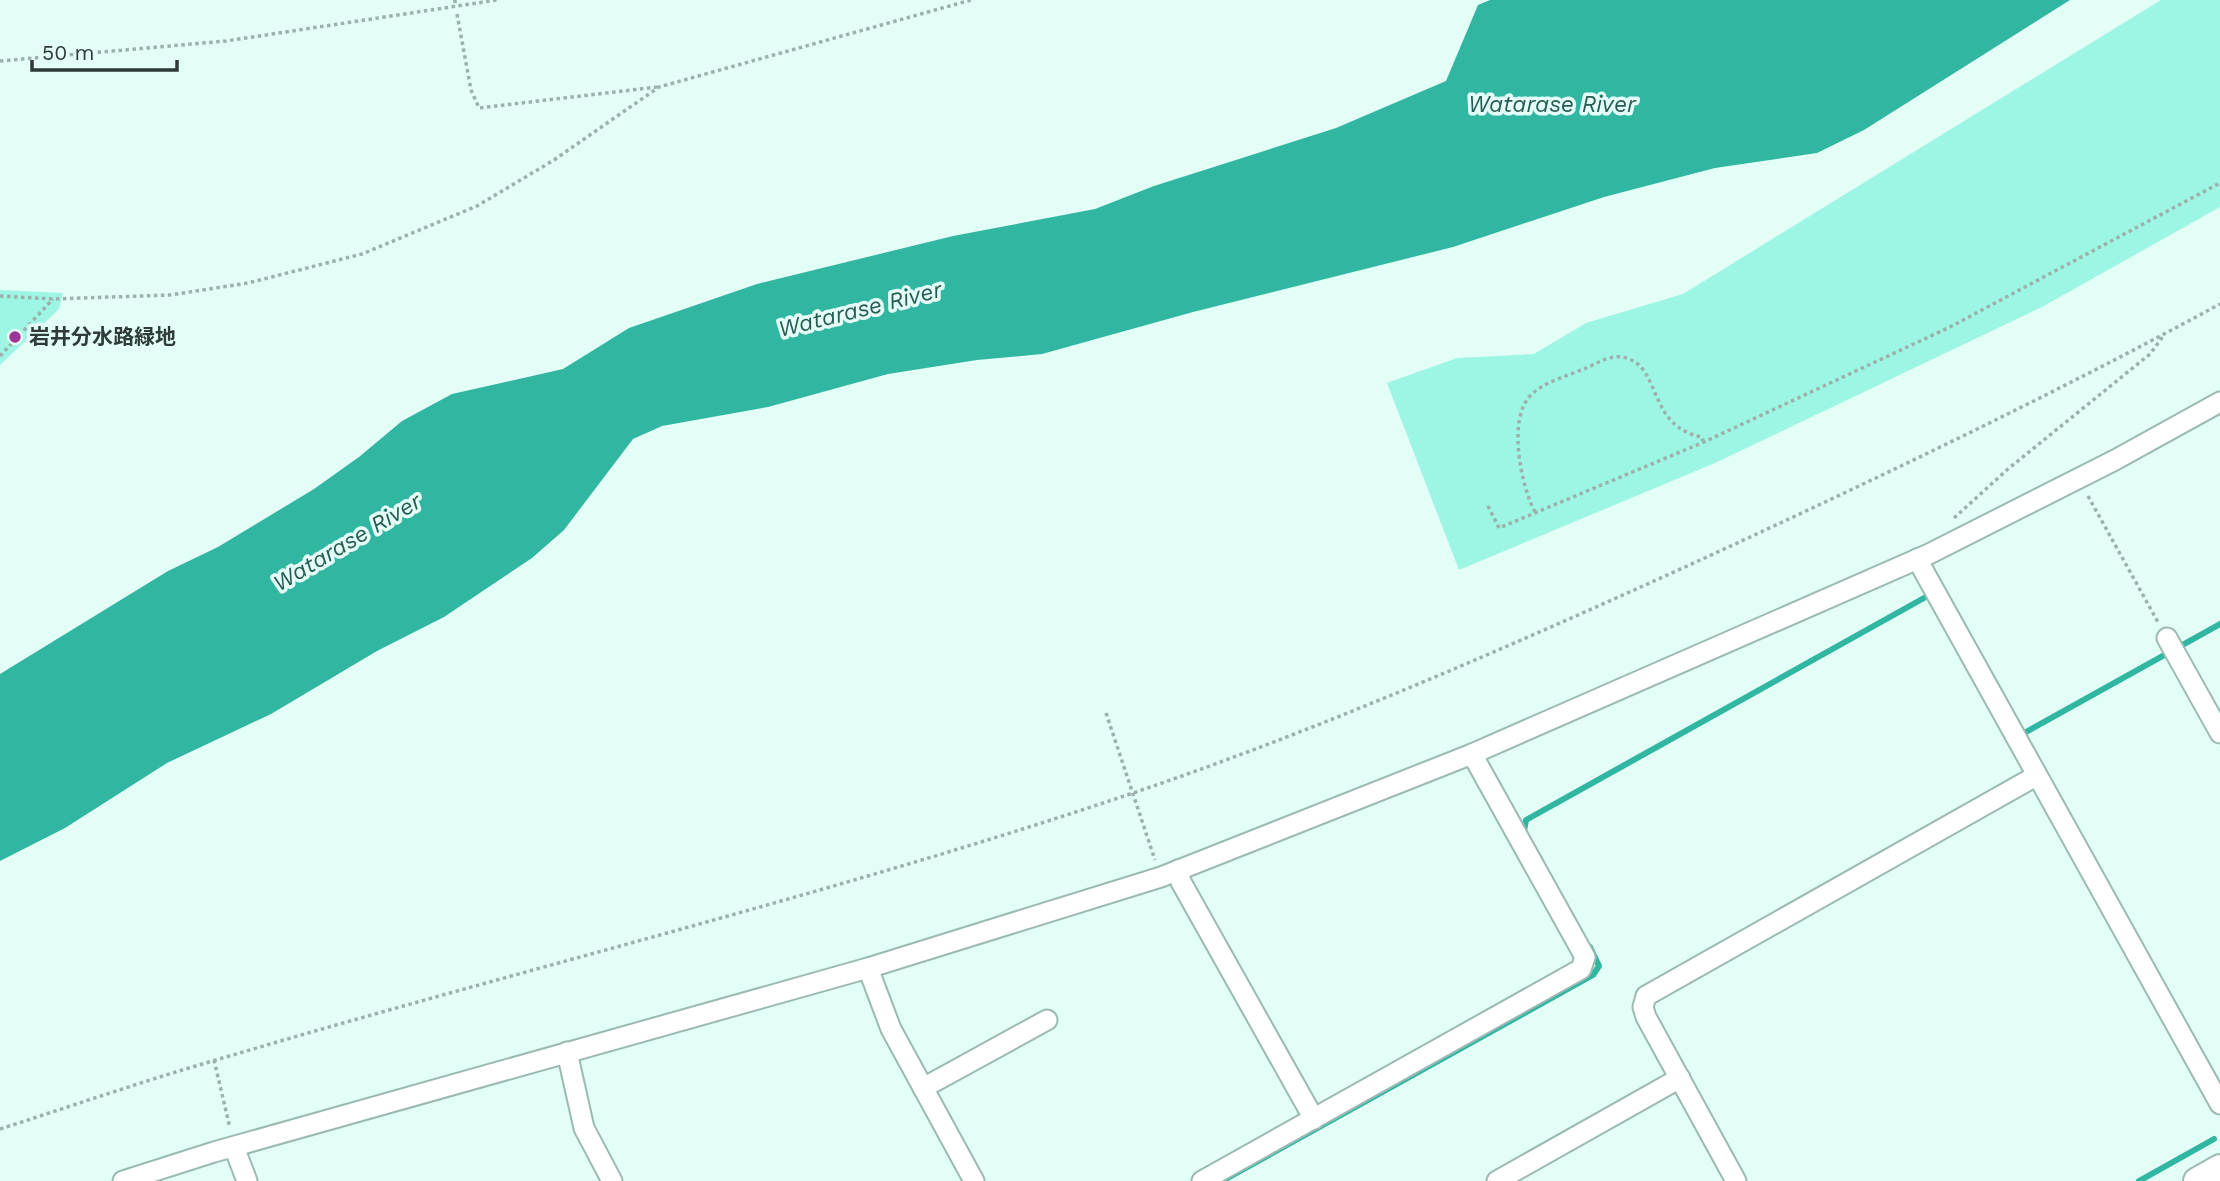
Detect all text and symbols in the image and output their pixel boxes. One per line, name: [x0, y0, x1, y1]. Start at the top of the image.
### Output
scale bar: [32, 28, 177, 72]
text: 50 m: [42, 40, 94, 65]
water label: Watarase River: [1468, 91, 1637, 118]
water label: Watarase River: [775, 276, 946, 343]
place label: 岩井分水路緑地: [29, 324, 176, 349]
marker: 岩井分水路緑地: [7, 329, 23, 345]
water label: Watarase River: [268, 487, 427, 597]

